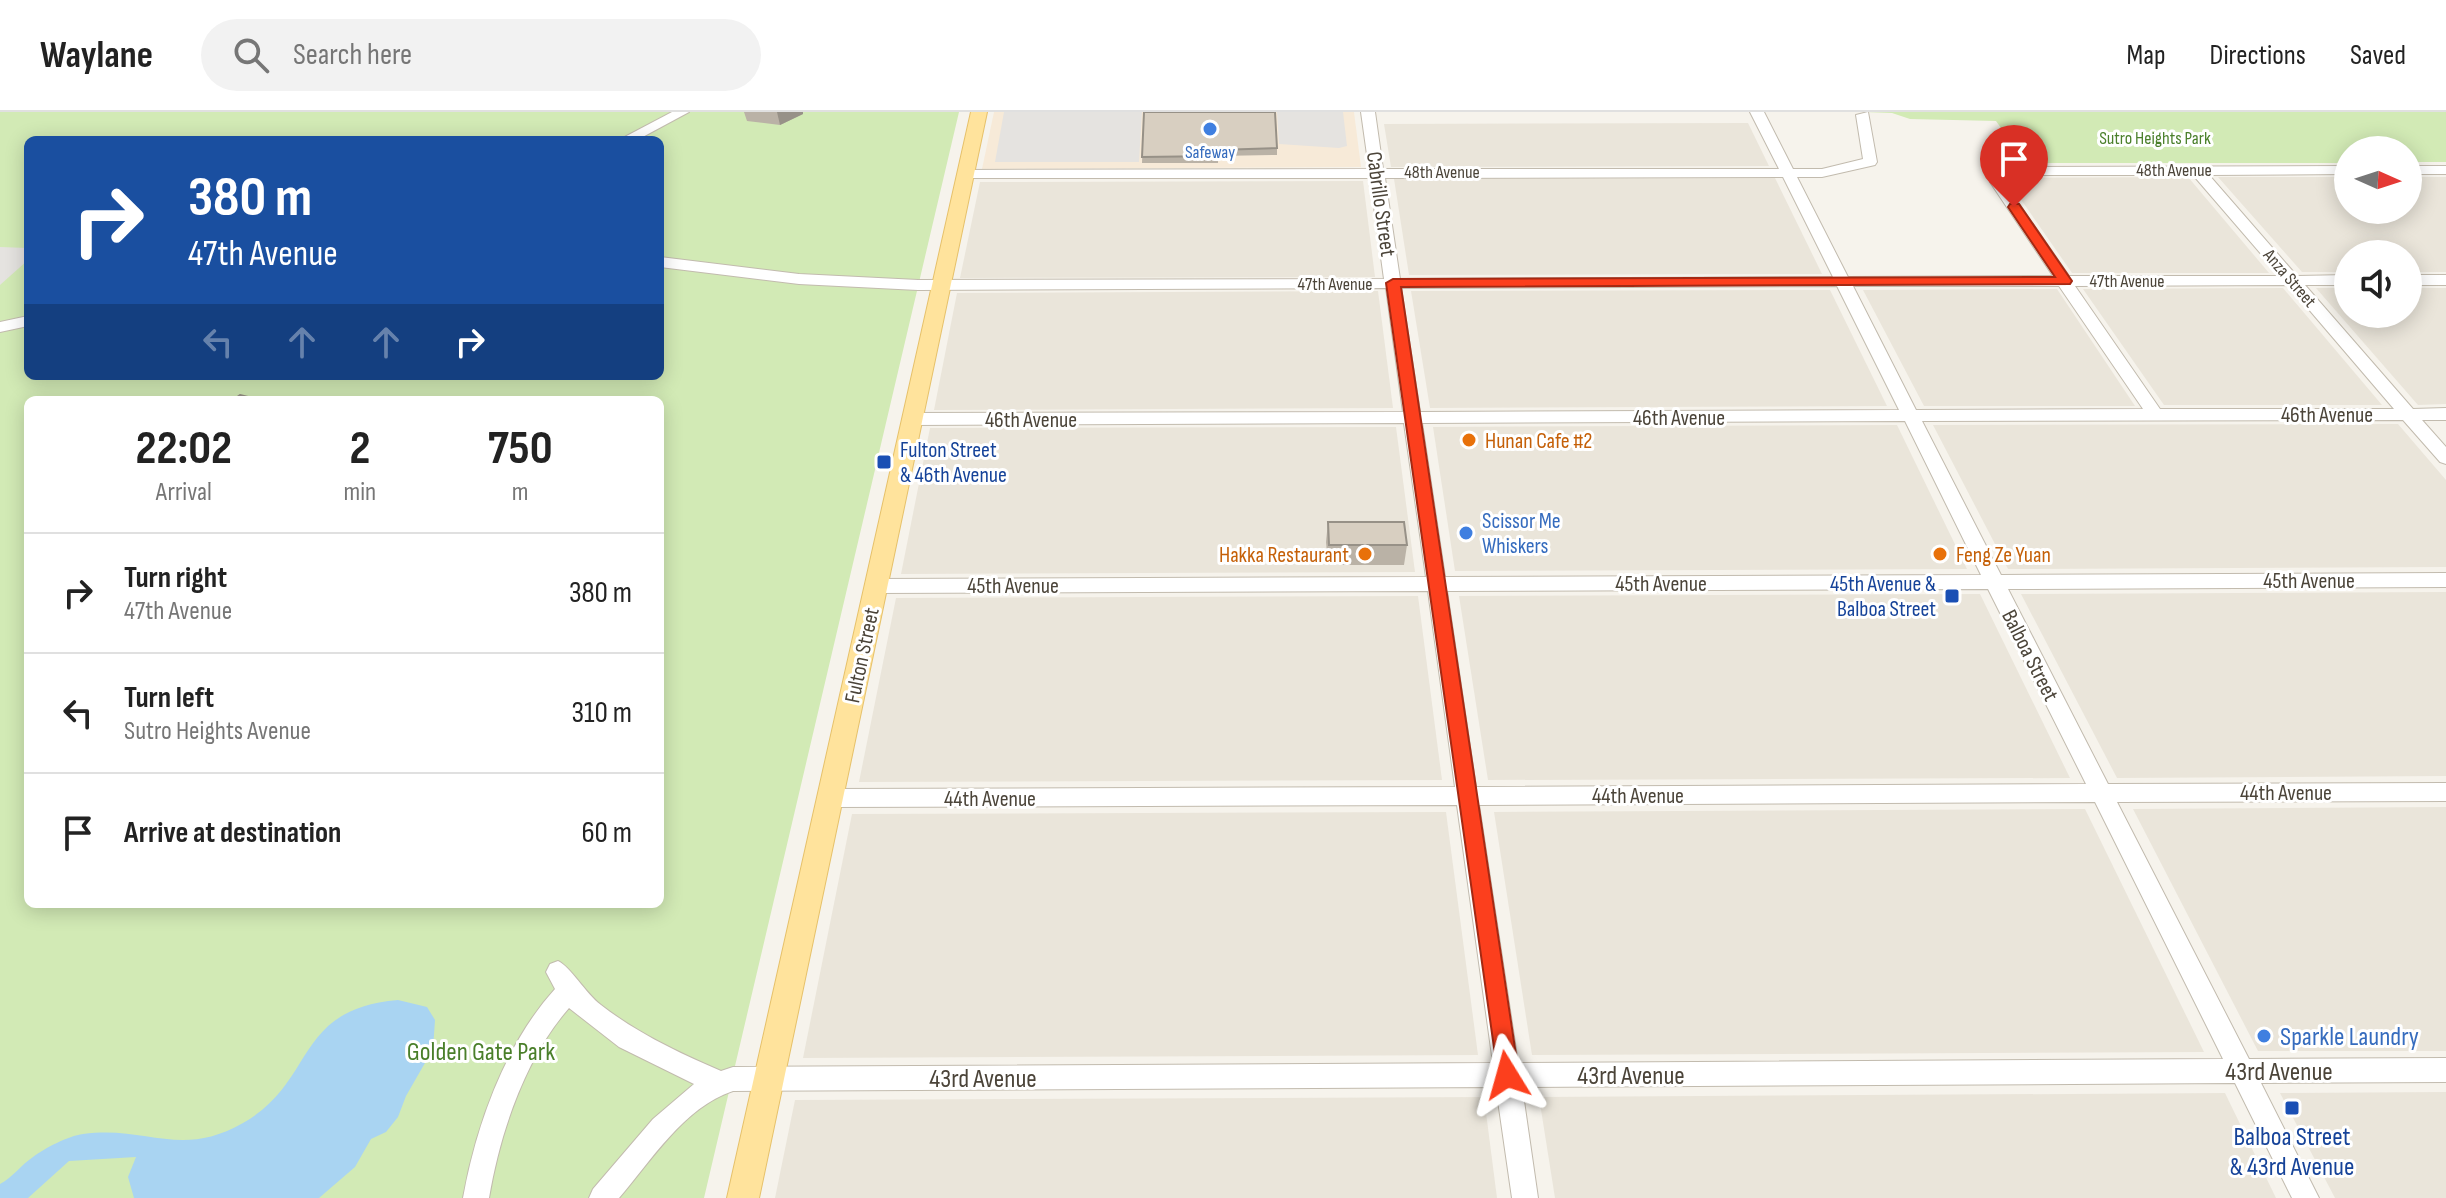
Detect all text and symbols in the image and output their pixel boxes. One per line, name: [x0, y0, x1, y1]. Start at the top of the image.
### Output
search box: [201, 19, 761, 91]
text: Waylane: [40, 33, 153, 78]
icon: search: [229, 33, 273, 77]
text: Search here: [293, 37, 412, 73]
text: Map: [2127, 39, 2166, 72]
text: Directions: [2210, 39, 2306, 72]
text: Saved: [2350, 39, 2406, 72]
marker: Safeway: [1201, 120, 1219, 138]
pin: [1980, 125, 2048, 207]
park label: Sutro Heights Park: [2099, 128, 2211, 149]
north arrow: [2334, 136, 2422, 224]
map controls: [2334, 136, 2422, 328]
icon: arrive: [1992, 137, 2036, 181]
place label: Safeway: [1185, 142, 1235, 163]
street label: Cabrillo Street: [1360, 150, 1401, 259]
street label: 48th Avenue: [2136, 160, 2212, 181]
street label: 48th Avenue: [1404, 162, 1480, 183]
text: 380 m: [188, 165, 312, 232]
icon: right: [56, 168, 160, 272]
text: 47th Avenue: [188, 233, 338, 276]
button: sound: [2334, 240, 2422, 328]
street label: Anza Street: [2258, 244, 2321, 312]
street label: 47th Avenue: [2090, 271, 2164, 292]
street label: 47th Avenue: [1298, 274, 1372, 295]
icon: left: [196, 320, 240, 364]
icon: ahead: [280, 320, 324, 364]
icon: ahead: [364, 320, 408, 364]
icon: right: [448, 320, 492, 364]
street label: 46th Avenue: [2281, 402, 2373, 429]
street label: 46th Avenue: [1633, 405, 1725, 432]
street label: 46th Avenue: [985, 407, 1077, 434]
text: 22:02: [135, 420, 232, 477]
text: 2: [349, 420, 370, 477]
text: 750: [488, 420, 553, 477]
place label: Hunan Cafe #2: [1485, 428, 1592, 455]
marker: Hunan Cafe #2: [1460, 431, 1478, 449]
place label: Fulton Street & 46th Avenue: [900, 437, 1007, 489]
marker: Fulton Street & 46th Avenue: [875, 453, 893, 471]
text: Arrival: [156, 477, 212, 508]
text: min: [344, 477, 376, 508]
text: m: [512, 477, 528, 508]
place label: Scissor Me Whiskers: [1482, 508, 1561, 560]
marker: Scissor Me Whiskers: [1457, 524, 1475, 542]
place label: Hakka Restaurant: [1219, 542, 1349, 569]
place label: Feng Ze Yuan: [1956, 542, 2051, 569]
marker: Hakka Restaurant: [1356, 545, 1374, 563]
marker: Feng Ze Yuan: [1931, 545, 1949, 563]
text: Turn right: [124, 560, 227, 596]
street label: 45th Avenue: [2263, 568, 2355, 595]
icon: right: [56, 571, 100, 615]
street label: 45th Avenue: [1615, 571, 1707, 598]
place label: 45th Avenue & Balboa Street: [1830, 571, 1936, 623]
street label: 45th Avenue: [967, 573, 1059, 600]
text: 380 m: [569, 575, 632, 611]
marker: 45th Avenue & Balboa Street: [1943, 587, 1961, 605]
text: 47th Avenue: [124, 596, 232, 627]
street label: Fulton Street: [839, 605, 886, 705]
street label: Balboa Street: [1995, 605, 2064, 706]
text: Turn left: [124, 680, 214, 716]
icon: left: [56, 691, 100, 735]
text: 310 m: [572, 695, 632, 731]
text: Sutro Heights Avenue: [124, 716, 311, 747]
street label: 44th Avenue: [2240, 780, 2332, 807]
street label: 44th Avenue: [1592, 783, 1684, 810]
street label: 44th Avenue: [944, 786, 1036, 813]
icon: arrive: [56, 811, 100, 855]
text: Arrive at destination: [124, 815, 341, 851]
text: 60 m: [581, 815, 632, 851]
place label: Sparkle Laundry: [2280, 1022, 2419, 1053]
marker: Sparkle Laundry: [2255, 1027, 2273, 1045]
position arrow: [1465, 1033, 1549, 1117]
park label: Golden Gate Park: [407, 1037, 555, 1068]
street label: 43rd Avenue: [2225, 1057, 2333, 1088]
street label: 43rd Avenue: [1577, 1061, 1685, 1092]
street label: 43rd Avenue: [929, 1064, 1037, 1095]
marker: Balboa Street & 43rd Avenue: [2283, 1099, 2301, 1117]
place label: Balboa Street & 43rd Avenue: [2230, 1122, 2354, 1183]

